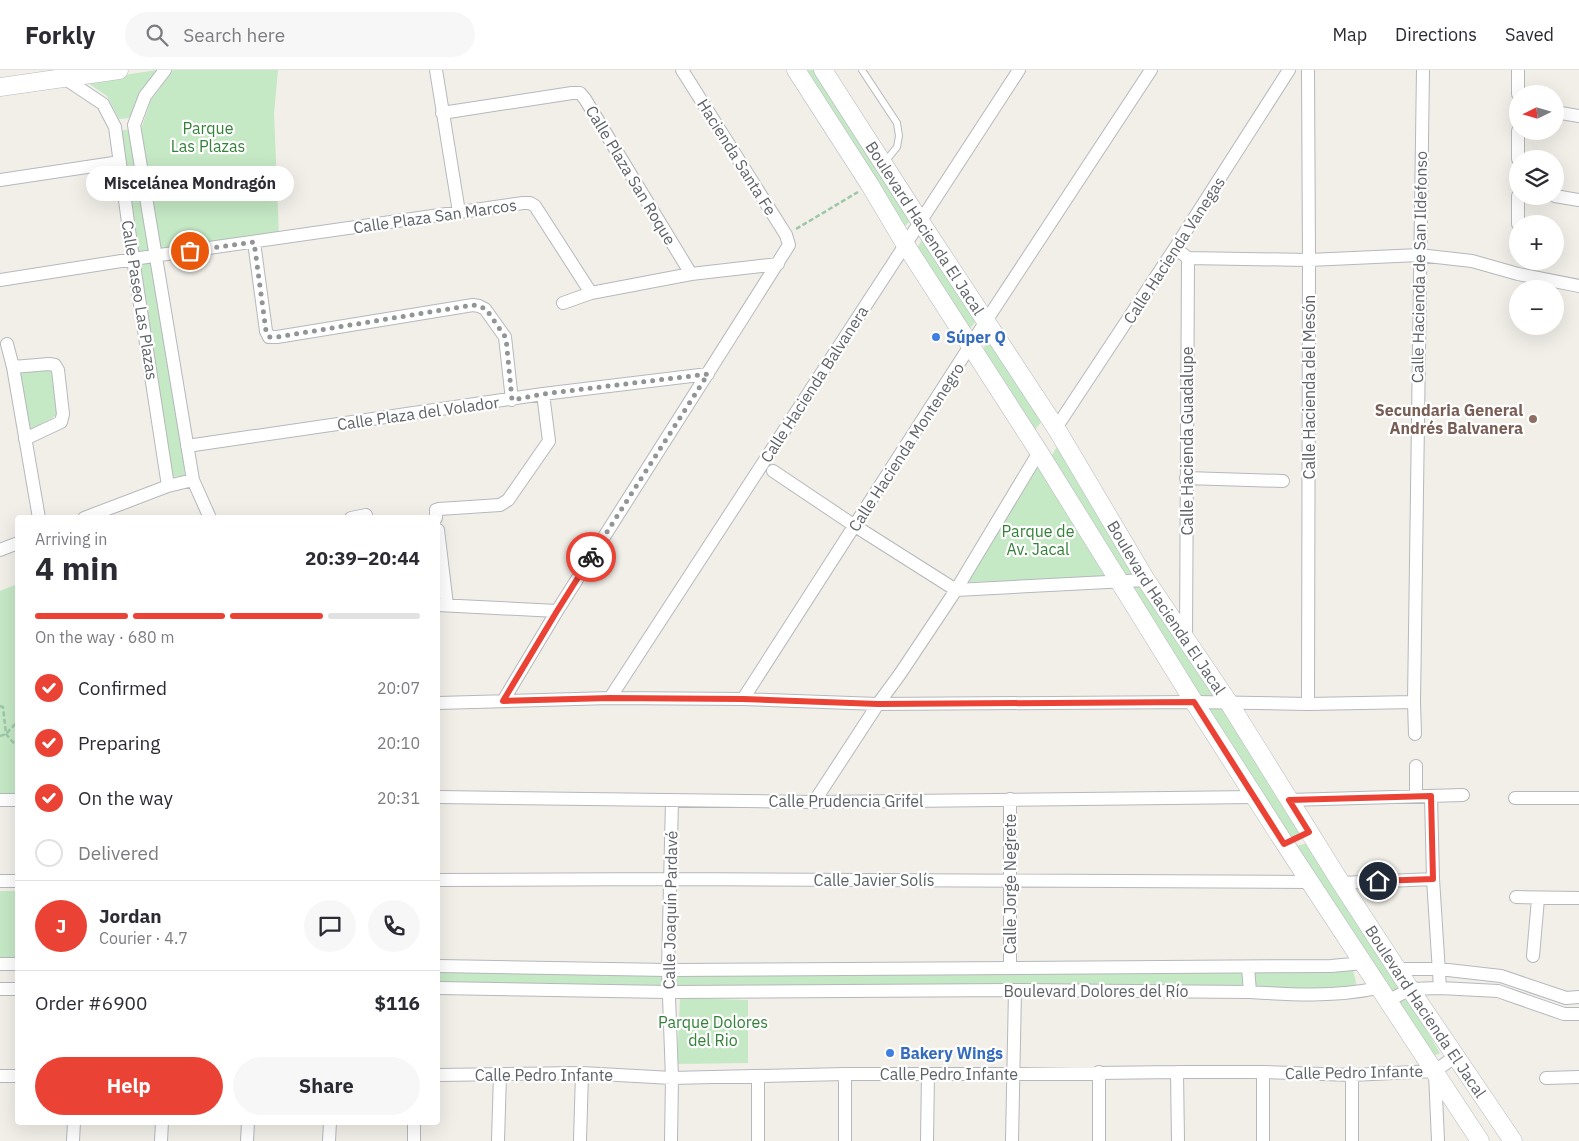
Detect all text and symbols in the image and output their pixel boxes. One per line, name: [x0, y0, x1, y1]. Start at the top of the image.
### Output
search box: [125, 12, 475, 57]
text: Forkly: [25, 19, 95, 51]
icon: search: [143, 21, 171, 49]
text: Search here: [183, 23, 285, 47]
text: Map: [1332, 23, 1367, 46]
text: Directions: [1395, 23, 1477, 46]
text: Saved: [1505, 23, 1554, 46]
north arrow: [1509, 85, 1564, 140]
map controls: [1509, 85, 1564, 335]
street label: Hacienda Santa Fe: [693, 95, 781, 219]
street label: Calle Plaza San Roque: [582, 102, 681, 248]
park label: Parque Las Plazas: [171, 118, 245, 156]
street label: Boulevard Hacienda El Jacal: [861, 137, 989, 319]
button: layers: [1509, 150, 1564, 205]
street label: Calle Hacienda de San Ildefonso: [1407, 151, 1431, 383]
callout: Miscelánea Mondragón: [86, 166, 294, 201]
text: Miscelánea Mondragón: [104, 173, 276, 193]
street label: Calle Hacienda Vanegas: [1119, 173, 1229, 327]
street label: Calle Plaza San Marcos: [352, 195, 518, 237]
button: +: [1509, 215, 1564, 270]
street label: Calle Paseo Las Plazas: [117, 219, 163, 381]
pin: [169, 230, 211, 272]
icon: bag: [176, 237, 204, 265]
button: −: [1509, 280, 1564, 335]
street label: Calle Hacienda del Mesón: [1299, 295, 1319, 479]
street label: Calle Hacienda Balvanera: [756, 302, 872, 466]
place label: Súper Q: [946, 327, 1006, 347]
marker: Súper Q: [930, 331, 942, 343]
street label: Calle Hacienda Guadalupe: [1177, 346, 1197, 536]
street label: Calle Hacienda Montenegro: [844, 359, 968, 535]
street label: Calle Plaza del Volador: [336, 392, 500, 434]
place label: Secundaria General Andrés Balvanera: [1375, 400, 1523, 438]
marker: Secundaria General Andrés Balvanera: [1527, 413, 1539, 425]
street label: Boulevard Hacienda El Jacal: [1103, 517, 1230, 698]
park label: Parque de Av. Jacal: [1002, 521, 1075, 559]
text: Arriving in: [35, 529, 107, 549]
courier: [566, 532, 616, 582]
icon: bike: [577, 543, 605, 571]
text: 20:39–20:44: [305, 546, 420, 570]
text: 4 min: [35, 547, 119, 589]
text: On the way · 680 m: [35, 627, 174, 647]
icon: check: [35, 674, 63, 702]
text: Confirmed: [78, 676, 167, 700]
text: 20:07: [377, 678, 420, 698]
icon: check: [35, 729, 63, 757]
text: Preparing: [78, 731, 160, 755]
text: 20:10: [377, 733, 420, 753]
icon: check: [35, 784, 63, 812]
text: On the way: [78, 786, 173, 810]
text: 20:31: [377, 788, 420, 808]
street label: Calle Prudencia Grifel: [769, 791, 923, 811]
street label: Calle Jorge Negrete: [1000, 813, 1020, 954]
street label: Calle Joaquín Pardavé: [659, 830, 681, 989]
text: Delivered: [78, 841, 159, 865]
pin: [1357, 860, 1399, 902]
icon: home: [1364, 867, 1392, 895]
street label: Calle Javier Solís: [814, 870, 934, 890]
button: chat: [304, 900, 356, 952]
button: phone: [368, 900, 420, 952]
text: Jordan: [99, 904, 162, 928]
text: J: [56, 914, 66, 938]
street label: Boulevard Hacienda El Jacal: [1361, 921, 1491, 1101]
text: Courier · 4.7: [99, 928, 188, 948]
street label: Boulevard Dolores del Río: [1003, 981, 1189, 1001]
text: Order #6900: [35, 991, 147, 1015]
text: $116: [374, 991, 420, 1015]
park label: Parque Dolores del Rio: [658, 1012, 768, 1050]
place label: Bakery Wings: [900, 1043, 1003, 1063]
marker: Bakery Wings: [884, 1047, 896, 1059]
button: Help: [35, 1057, 223, 1115]
button: Share: [233, 1057, 420, 1115]
street label: Calle Pedro Infante: [1285, 1061, 1424, 1083]
street label: Calle Pedro Infante: [880, 1064, 1018, 1084]
street label: Calle Pedro Infante: [475, 1065, 613, 1085]

